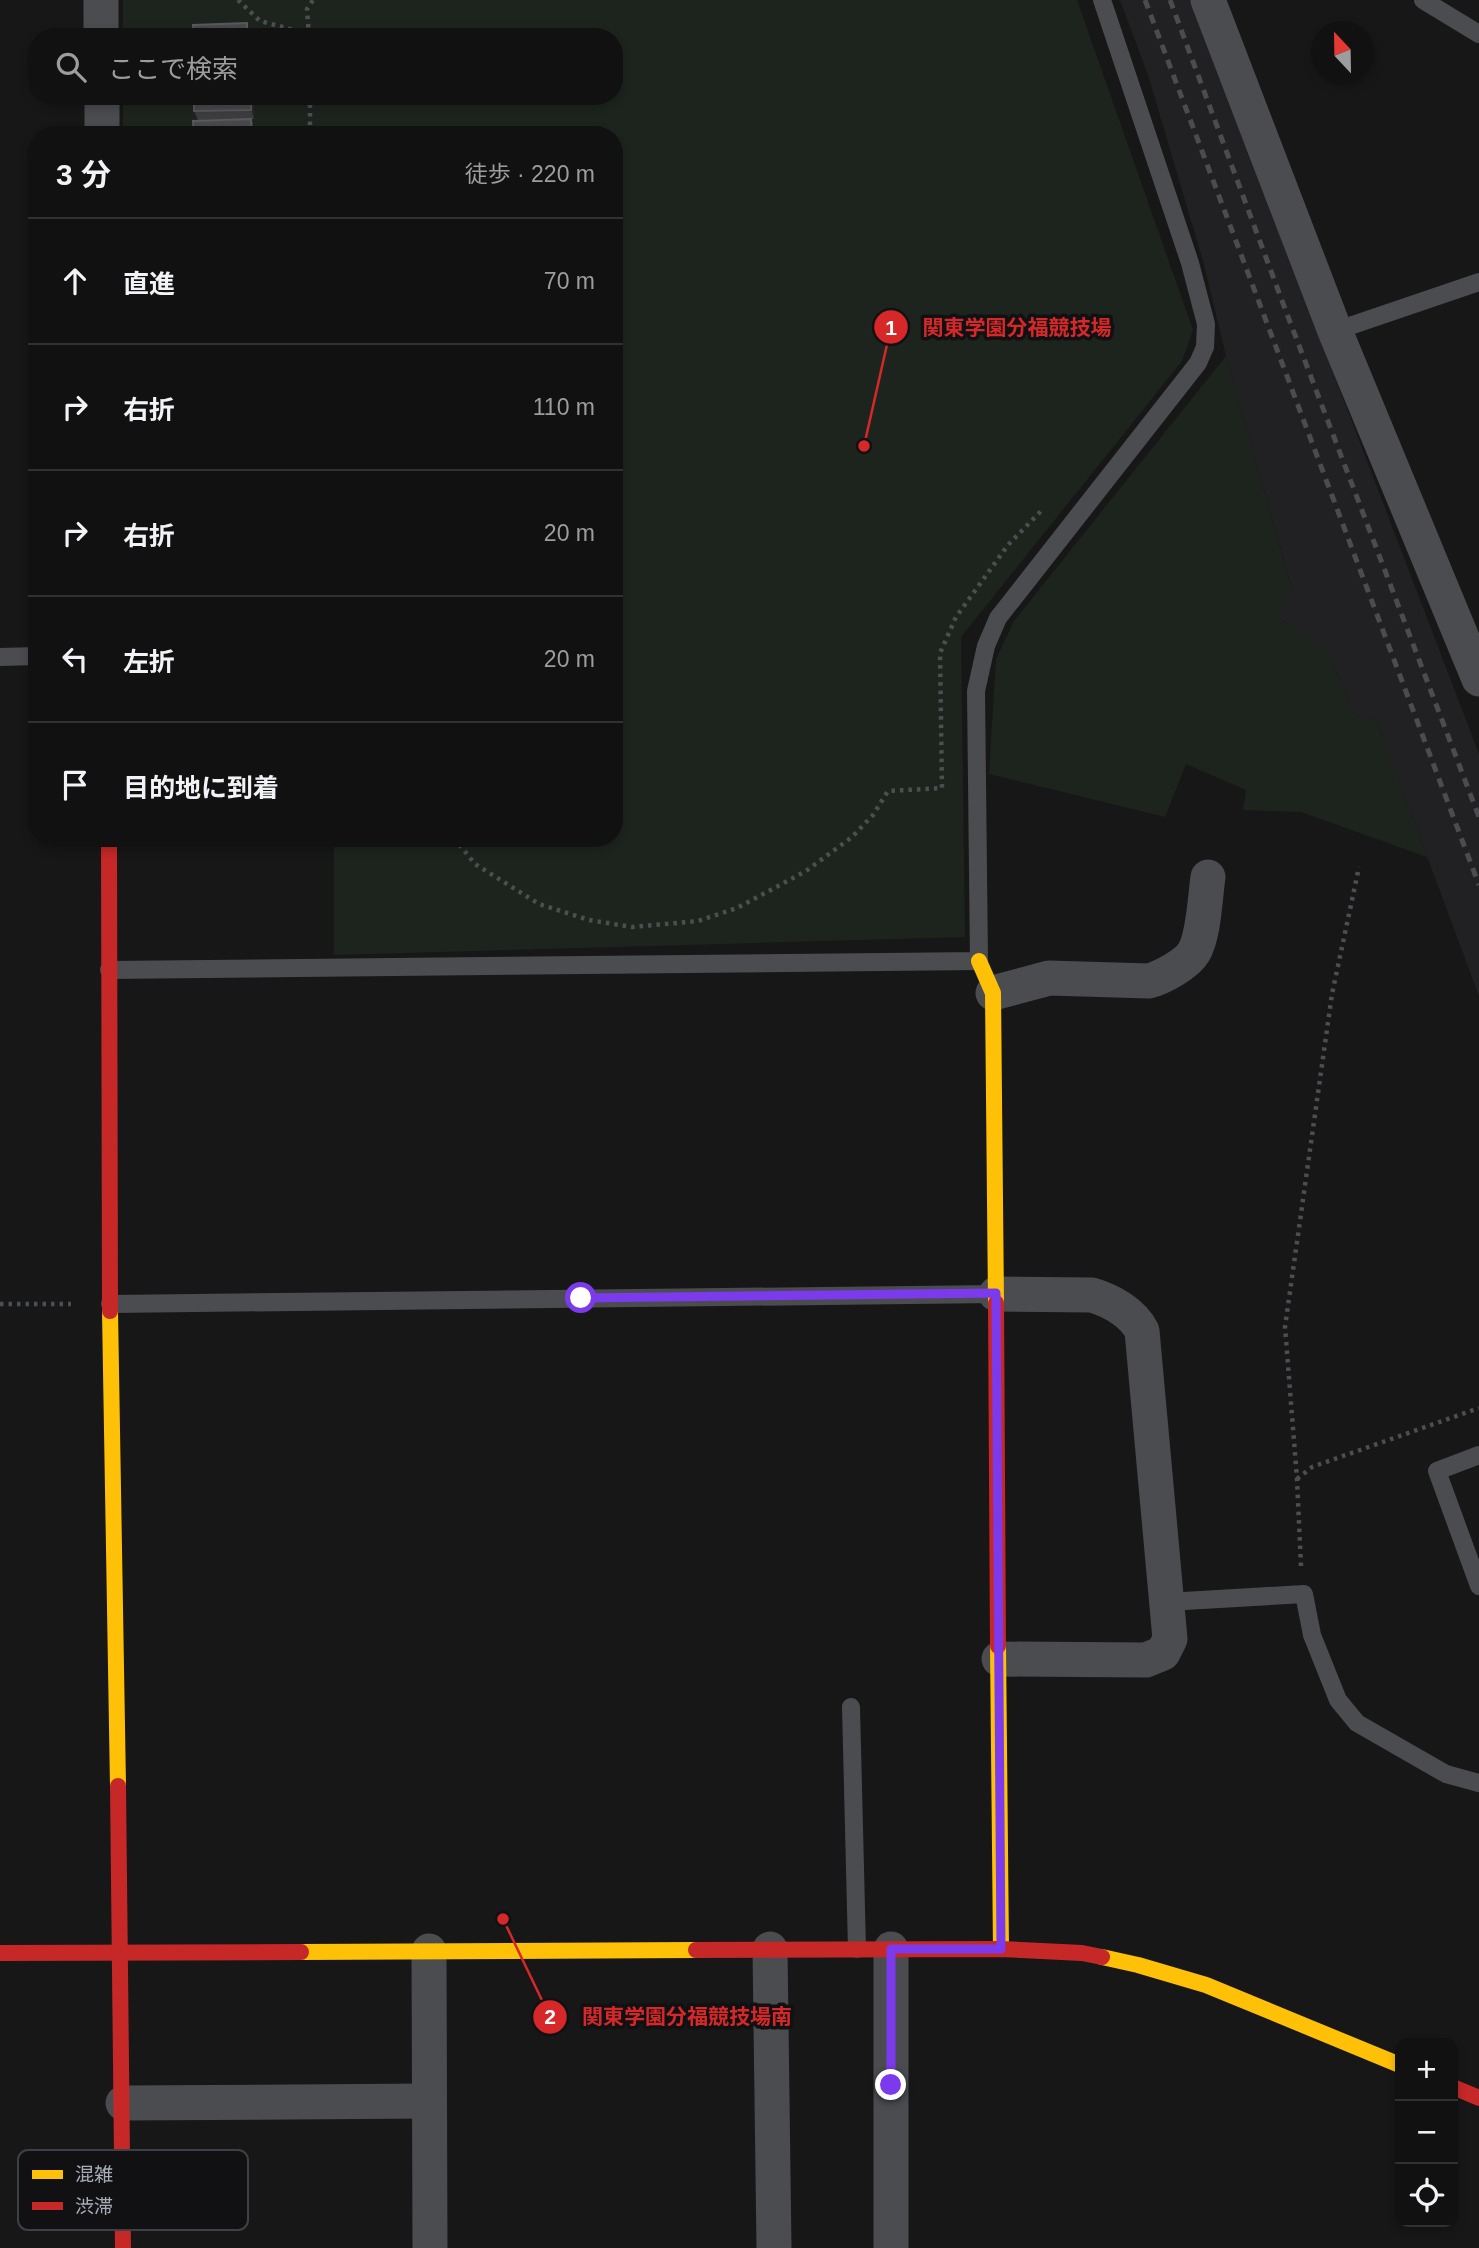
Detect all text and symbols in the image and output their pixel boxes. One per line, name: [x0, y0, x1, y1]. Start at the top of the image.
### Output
north arrow: [1311, 21, 1374, 84]
search box: [28, 28, 623, 105]
icon: search: [52, 48, 90, 86]
text: ここで検索: [108, 54, 238, 84]
text: 3 分: [56, 158, 111, 191]
text: 徒歩 · 220 m: [465, 161, 595, 187]
icon: ahead: [56, 262, 94, 300]
text: 70 m: [544, 268, 595, 294]
text: 直進: [123, 269, 175, 299]
callout: 関東学園分福競技場: [874, 306, 1126, 348]
text: 1: [885, 316, 897, 339]
text: 関東学園分福競技場: [923, 316, 1112, 339]
icon: right: [56, 388, 94, 426]
text: 110 m: [533, 394, 595, 420]
text: 右折: [123, 395, 175, 425]
icon: right: [56, 514, 94, 552]
text: 20 m: [544, 520, 595, 546]
text: 右折: [123, 521, 175, 551]
icon: left: [56, 640, 94, 678]
text: 20 m: [544, 646, 595, 672]
text: 左折: [123, 647, 175, 677]
icon: arrive: [56, 766, 94, 804]
text: 目的地に到着: [123, 773, 279, 803]
route start: [565, 1282, 596, 1313]
callout: 関東学園分福競技場南: [533, 1996, 806, 2038]
text: 2: [544, 2005, 556, 2028]
text: 関東学園分福競技場南: [582, 2005, 792, 2028]
map controls: [1395, 2038, 1458, 2227]
button: +: [1395, 2038, 1458, 2101]
route end: [875, 2069, 906, 2100]
button: −: [1395, 2101, 1458, 2164]
legend: [18, 2150, 248, 2230]
text: 混雑: [75, 2164, 113, 2185]
button: locate: [1395, 2164, 1458, 2227]
text: 渋滞: [75, 2196, 113, 2217]

